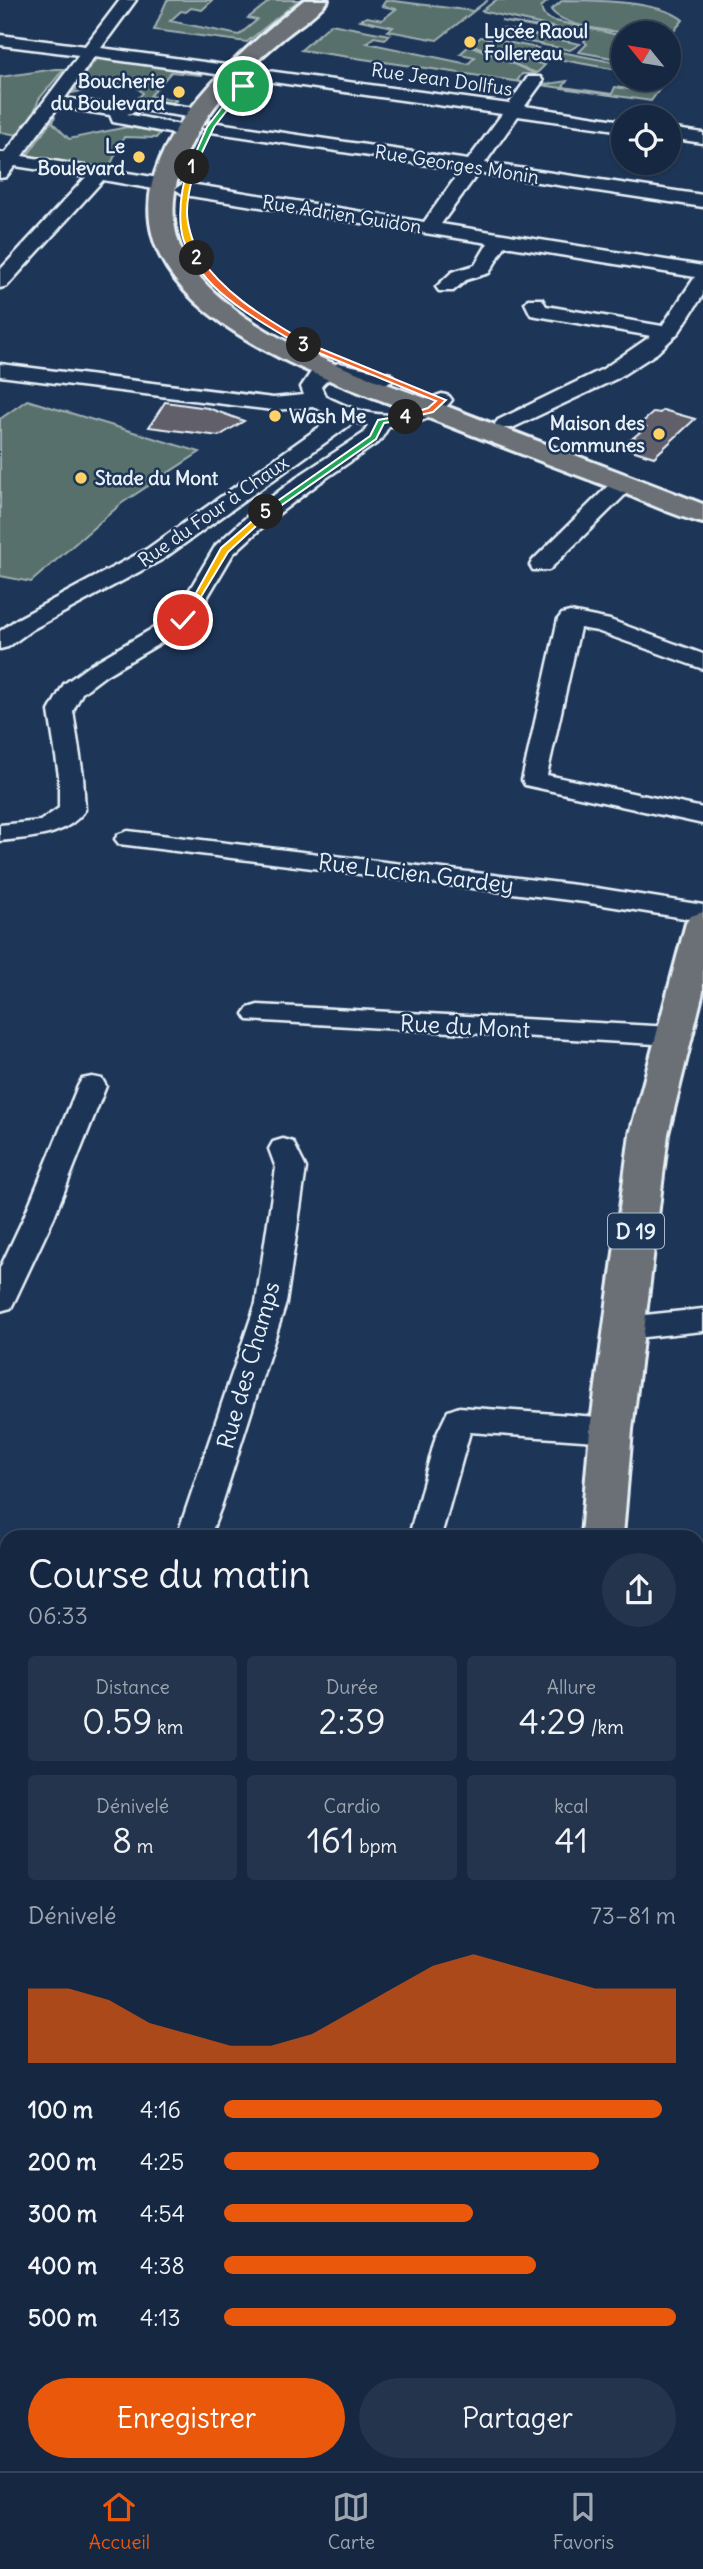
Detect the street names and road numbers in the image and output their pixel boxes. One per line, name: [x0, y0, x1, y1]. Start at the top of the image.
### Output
street label: Rue Jean Dollfus: [370, 57, 514, 101]
street label: Rue Georges Monin: [373, 139, 541, 189]
street label: Rue Adrien Guidon: [261, 190, 423, 238]
street label: Rue du Four à Chaux: [133, 450, 294, 572]
street label: Rue Lucien Gardey: [316, 847, 516, 899]
street label: Rue du Mont: [399, 1008, 531, 1044]
road number: D 19: [608, 1214, 664, 1248]
street label: Rue des Champs: [210, 1278, 286, 1452]

